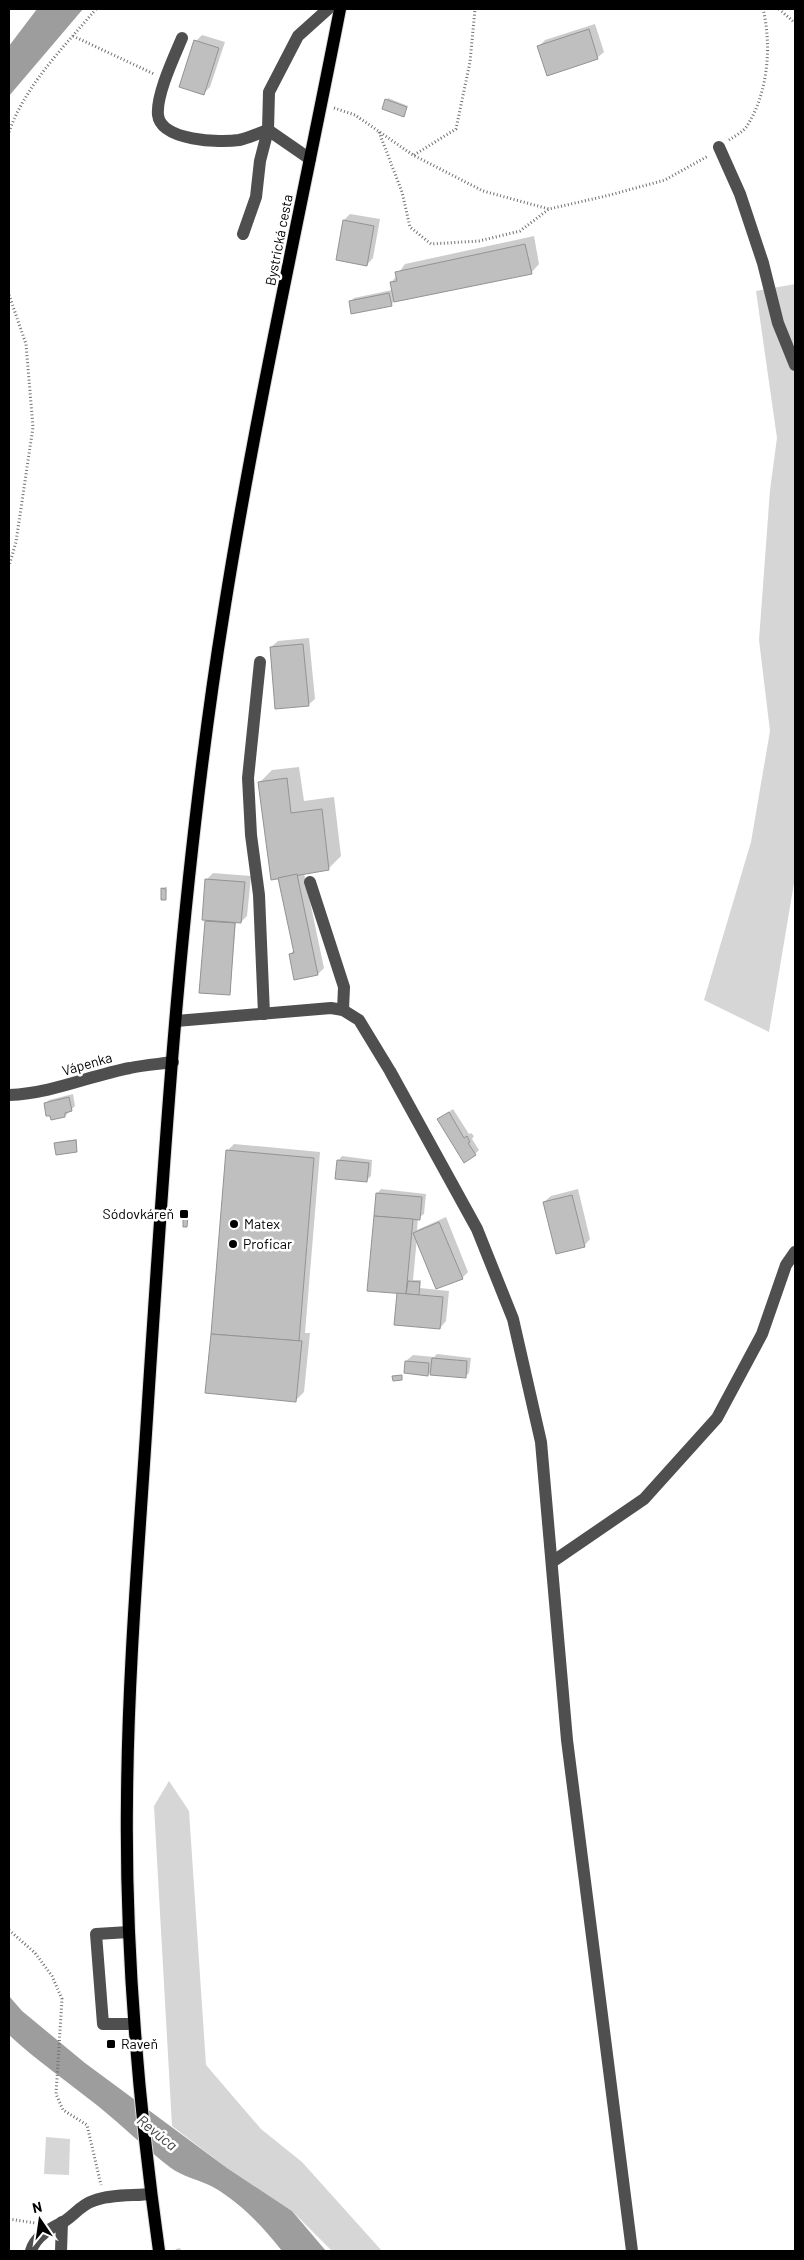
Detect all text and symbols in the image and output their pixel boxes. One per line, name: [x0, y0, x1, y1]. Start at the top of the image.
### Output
street label: Bystrická cesta: [261, 193, 296, 287]
street label: Vápenka: [60, 1048, 114, 1079]
place label: Sódovkáreň: [103, 1205, 174, 1222]
marker: Sódovkáreň: [178, 1208, 190, 1220]
place label: Matex: [244, 1215, 280, 1232]
marker: Matex: [228, 1218, 240, 1230]
place label: Proficar: [243, 1235, 292, 1252]
marker: Proficar: [227, 1238, 239, 1250]
place label: Raveň: [121, 2035, 158, 2052]
marker: Raveň: [105, 2038, 117, 2050]
water label: Revúca: [134, 2111, 181, 2154]
north arrow: [15, 2195, 65, 2245]
text: N: [31, 2198, 43, 2216]

